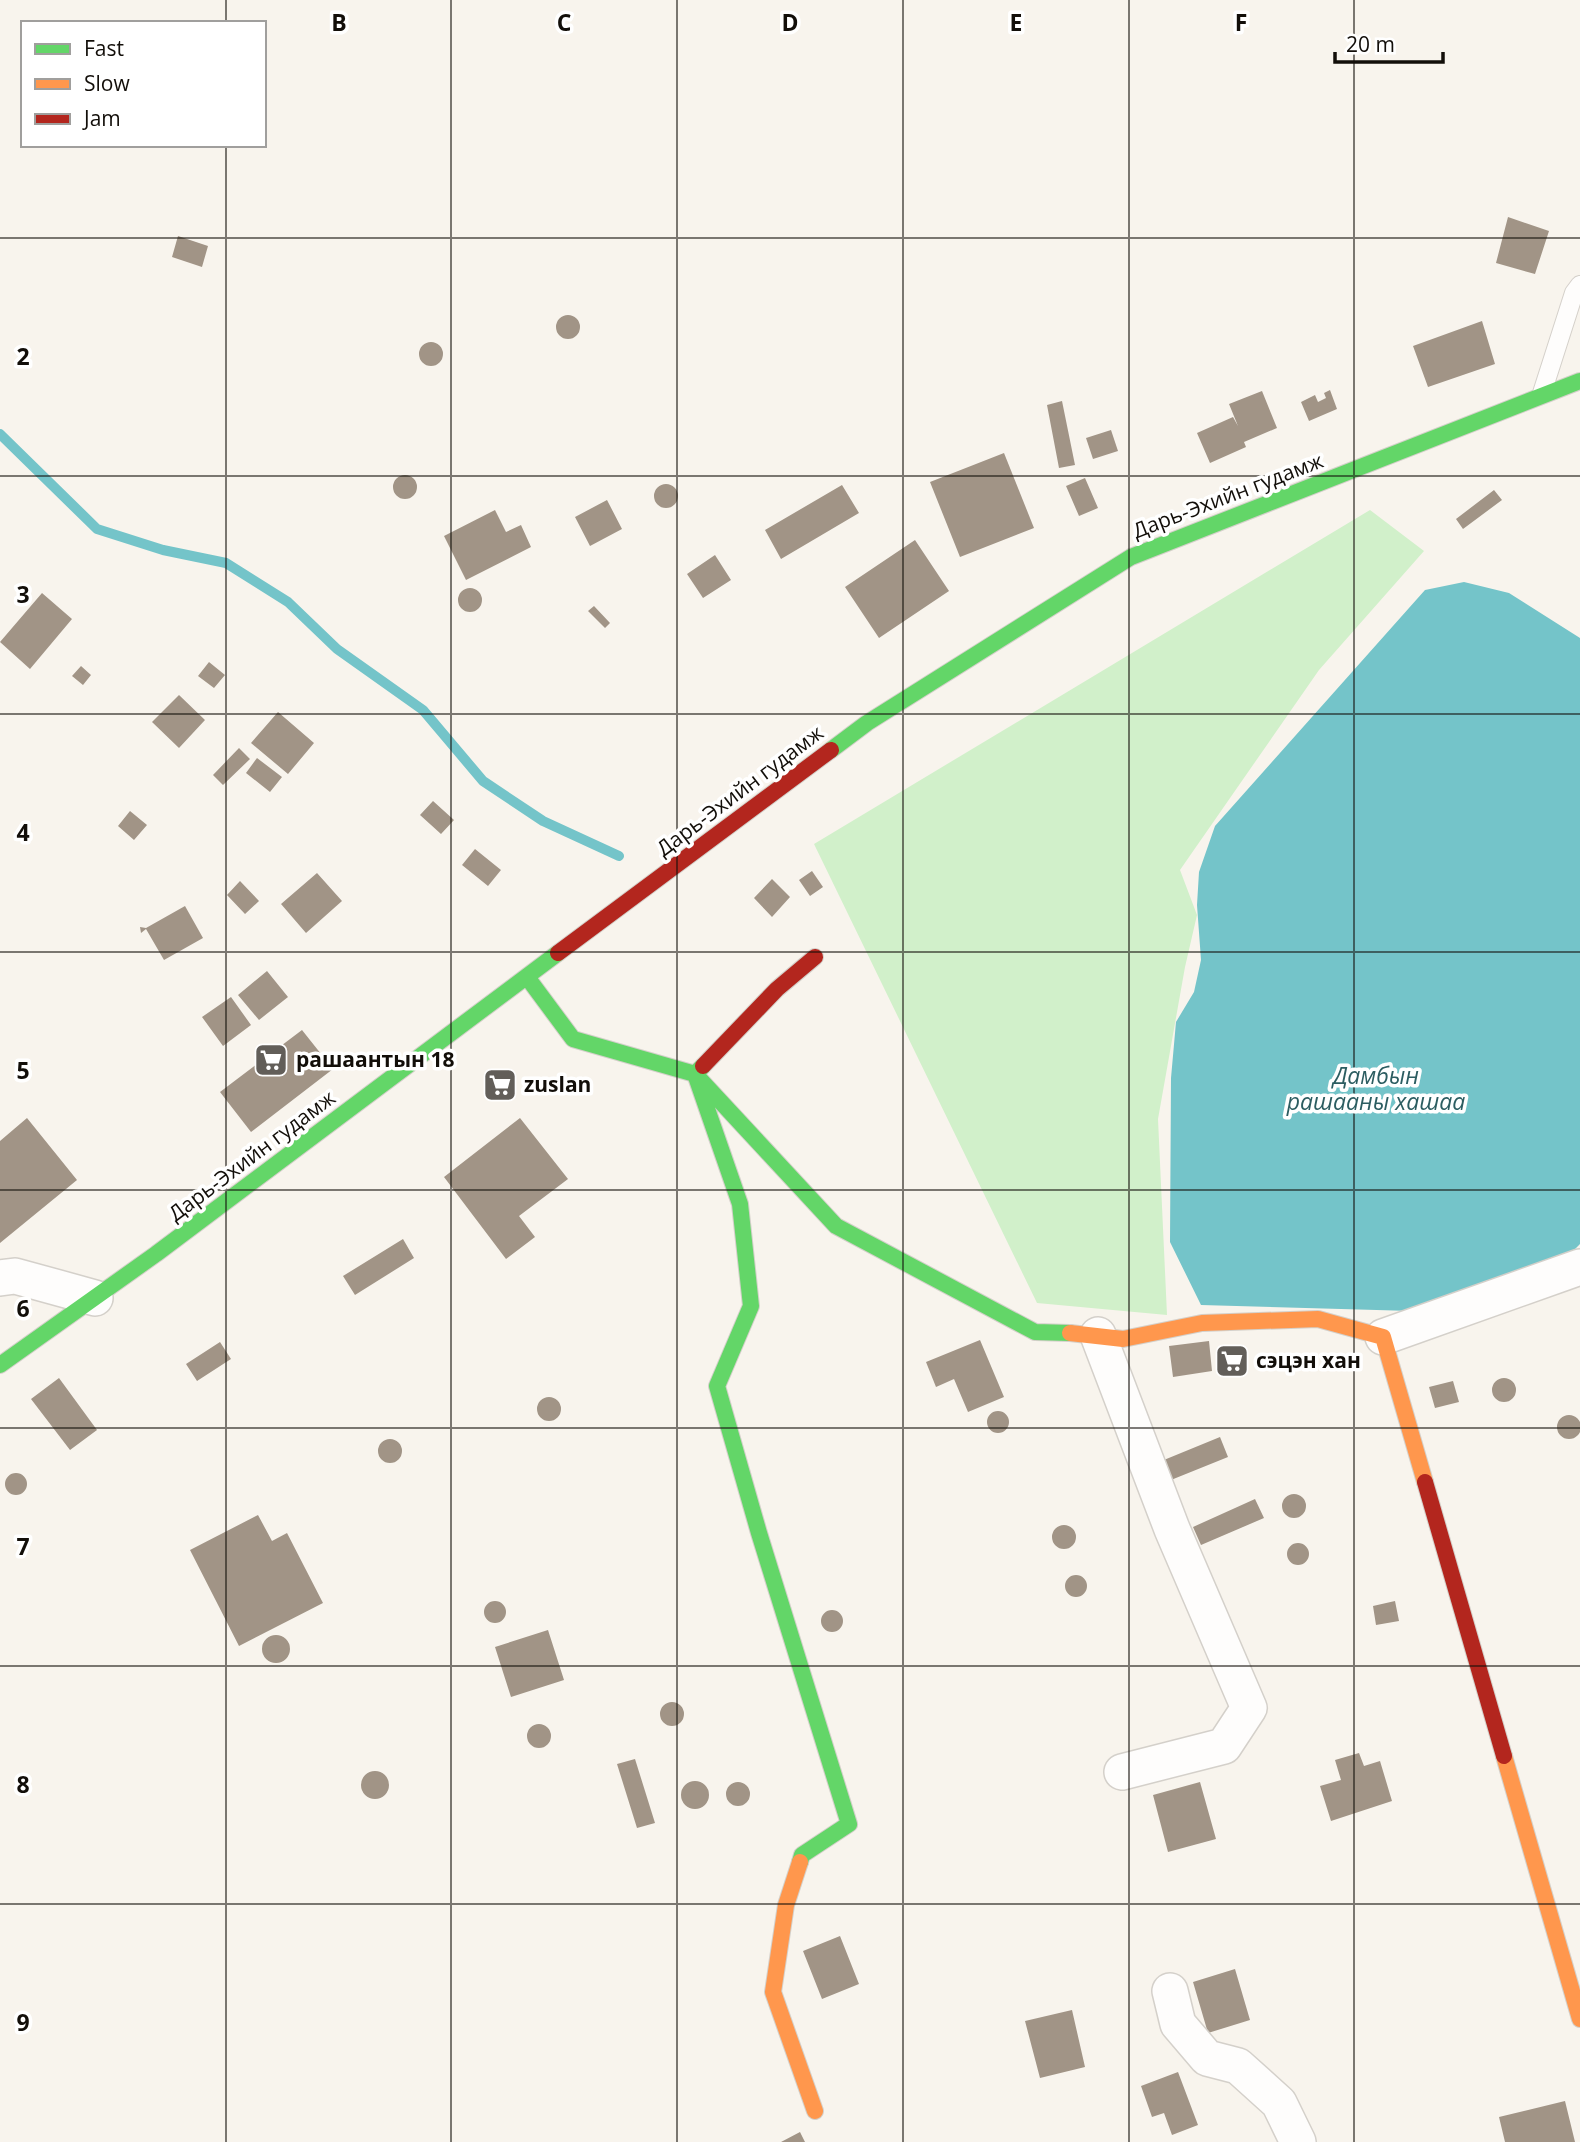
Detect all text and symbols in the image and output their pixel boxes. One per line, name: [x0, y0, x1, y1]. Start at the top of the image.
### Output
text: B: [331, 6, 347, 38]
text: C: [557, 6, 571, 38]
text: D: [781, 6, 799, 38]
text: E: [1010, 6, 1022, 38]
text: F: [1235, 6, 1247, 38]
legend: [21, 21, 266, 147]
scale bar: [1335, 21, 1444, 65]
text: 20 m: [1346, 30, 1395, 58]
text: Fast: [84, 34, 124, 62]
text: Slow: [84, 69, 130, 97]
text: Jam: [82, 104, 121, 132]
text: 2: [16, 340, 30, 372]
street label: Дарь-Эхийн гудамж: [1128, 446, 1327, 544]
text: 3: [16, 578, 30, 610]
street label: Дарь-Эхийн гудамж: [650, 718, 829, 862]
text: 4: [16, 816, 30, 848]
supermarket icon: рашаантын 18: [252, 1041, 290, 1079]
place label: рашаантын 18: [296, 1045, 454, 1073]
text: 5: [16, 1054, 30, 1086]
water label: Дамбын рашааны хашаа: [1286, 1059, 1465, 1117]
supermarket icon: zuslan: [481, 1066, 519, 1104]
place label: zuslan: [524, 1070, 591, 1098]
street label: Дарь-Эхийн гудамж: [162, 1083, 341, 1227]
text: 6: [16, 1292, 30, 1324]
supermarket icon: сэцэн хан: [1213, 1342, 1251, 1380]
place label: сэцэн хан: [1256, 1346, 1361, 1374]
text: 7: [16, 1530, 30, 1562]
text: 8: [16, 1768, 30, 1800]
text: 9: [16, 2006, 30, 2038]

